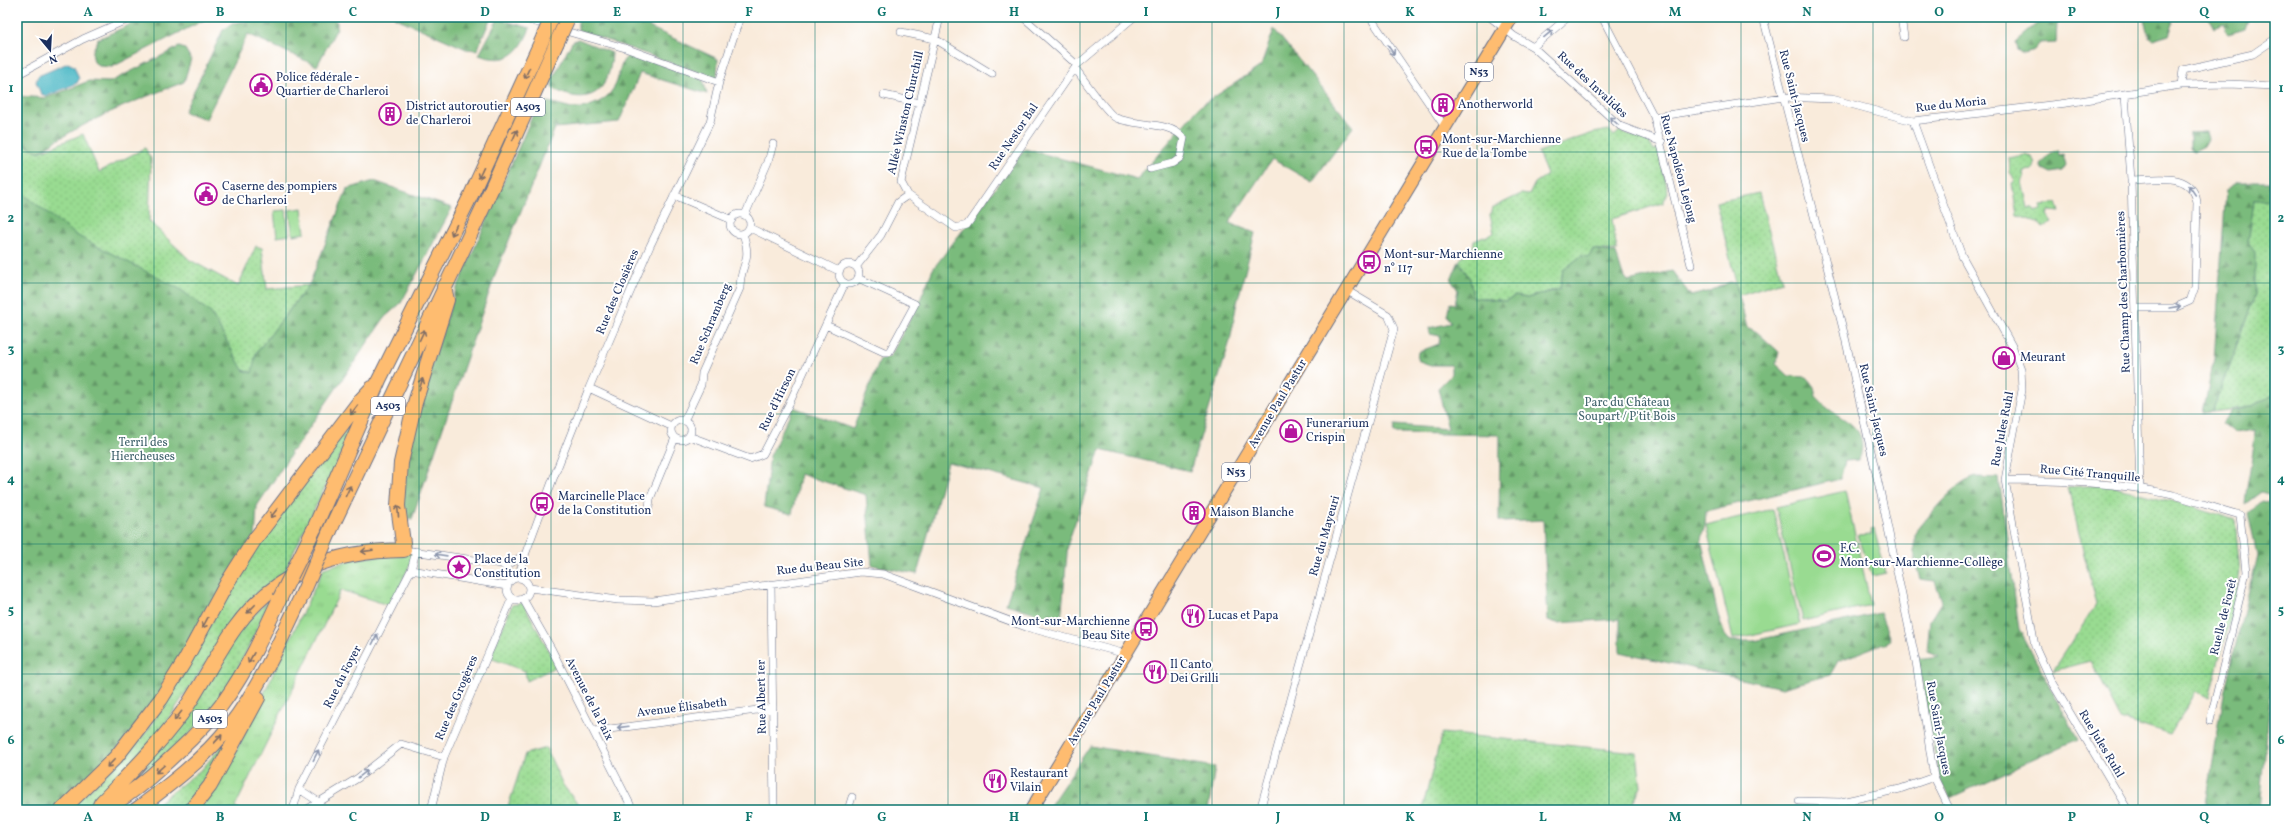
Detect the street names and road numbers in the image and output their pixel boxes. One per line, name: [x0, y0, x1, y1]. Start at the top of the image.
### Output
street label: Rue des Invalides: [1553, 48, 1631, 122]
street label: Rue Saint-Jacques: [1775, 48, 1813, 144]
street label: Allée Winston Churchill: [884, 49, 928, 176]
road number: N53: [1465, 63, 1493, 81]
street label: Rue du Moria: [1915, 93, 1987, 117]
road number: A503: [511, 98, 545, 116]
street label: Rue Nestor Bal: [986, 100, 1043, 174]
street label: Rue Napoléon Lejong: [1656, 113, 1700, 225]
street label: Rue Champ des Charbonnières: [2113, 211, 2135, 373]
street label: Rue des Closières: [593, 247, 643, 337]
street label: Rue Schramberg: [687, 281, 735, 367]
street label: Avenue Paul Pastur: [1245, 356, 1311, 452]
street label: Rue Saint-Jacques: [1855, 362, 1891, 458]
street label: Rue d'Hirson: [756, 366, 800, 434]
street label: Rue Jules Ruhl: [1988, 390, 2018, 468]
road number: A503: [371, 397, 405, 415]
street label: Rue Cité Tranquille: [2039, 462, 2141, 486]
road number: N53: [1222, 463, 1250, 481]
street label: Rue du Mayeuri: [1306, 493, 1344, 578]
street label: Rue du Beau Site: [776, 554, 865, 580]
street label: Ruelle de Forêt: [2207, 577, 2241, 657]
street label: Rue du Foyer: [320, 643, 366, 711]
street label: Rue des Grogères: [432, 653, 482, 743]
street label: Avenue Paul Pastur: [1064, 653, 1130, 749]
street label: Avenue de la Paix: [561, 655, 617, 743]
street label: Rue Albert 1er: [753, 660, 771, 734]
street label: Rue Saint-Jacques: [1922, 680, 1954, 776]
street label: Avenue Élisabeth: [636, 694, 728, 721]
street label: Rue Jules Ruhl: [2074, 707, 2128, 781]
road number: A503: [193, 710, 227, 728]

